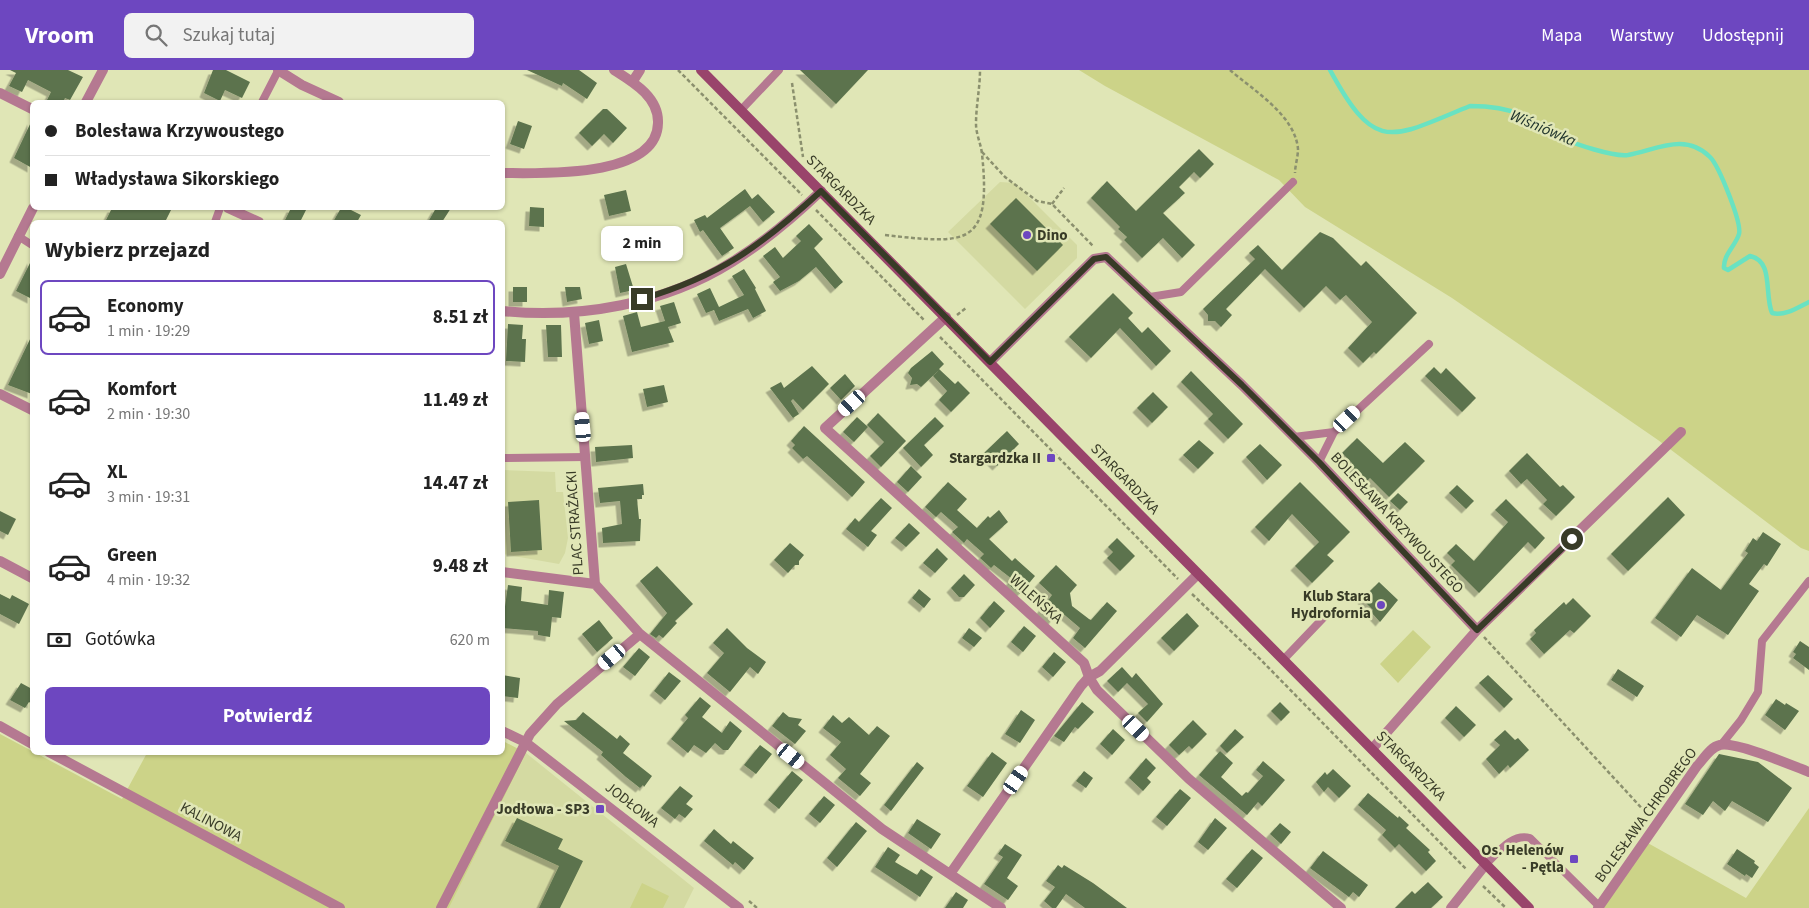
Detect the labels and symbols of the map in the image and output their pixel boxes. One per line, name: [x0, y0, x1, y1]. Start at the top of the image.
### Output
water label: Wiśniówka: [1507, 104, 1580, 152]
street label: STARGARDZKA: [801, 150, 881, 230]
place label: Dino: [1037, 225, 1068, 246]
callout: 2 min: [601, 226, 683, 262]
marker: Dino: [1021, 229, 1033, 241]
route end: [631, 288, 653, 310]
car: [835, 387, 868, 419]
car: [1330, 403, 1363, 435]
car: [574, 411, 591, 443]
street label: STARGARDZKA: [1086, 439, 1165, 520]
place label: Stargardzka II: [949, 448, 1041, 469]
street label: BOLESŁAWA KRZYWOUSTEGO: [1326, 448, 1468, 598]
marker: Stargardzka II: [1045, 452, 1057, 464]
street label: PLAC STRAŻACKI: [561, 470, 589, 576]
route start: [1561, 528, 1583, 550]
street label: WILEŃSKA: [1005, 569, 1068, 629]
place label: Klub Stara Hydrofornia: [1291, 586, 1371, 624]
marker: Klub Stara Hydrofornia: [1375, 599, 1387, 611]
car: [595, 642, 628, 672]
car: [1120, 712, 1152, 744]
street label: STARGARDZKA: [1371, 726, 1451, 806]
car: [774, 741, 807, 771]
street label: BOLESŁAWA CHROBREGO: [1590, 743, 1702, 887]
car: [1001, 763, 1030, 797]
street label: JODŁOWA: [601, 777, 664, 833]
street label: KALINOWA: [176, 797, 246, 847]
place label: Jodłowa - SP3: [496, 799, 590, 820]
marker: Jodłowa - SP3: [594, 803, 606, 815]
place label: Os. Helenów - Pętla: [1481, 840, 1564, 878]
marker: Os. Helenów - Pętla: [1568, 853, 1580, 865]

